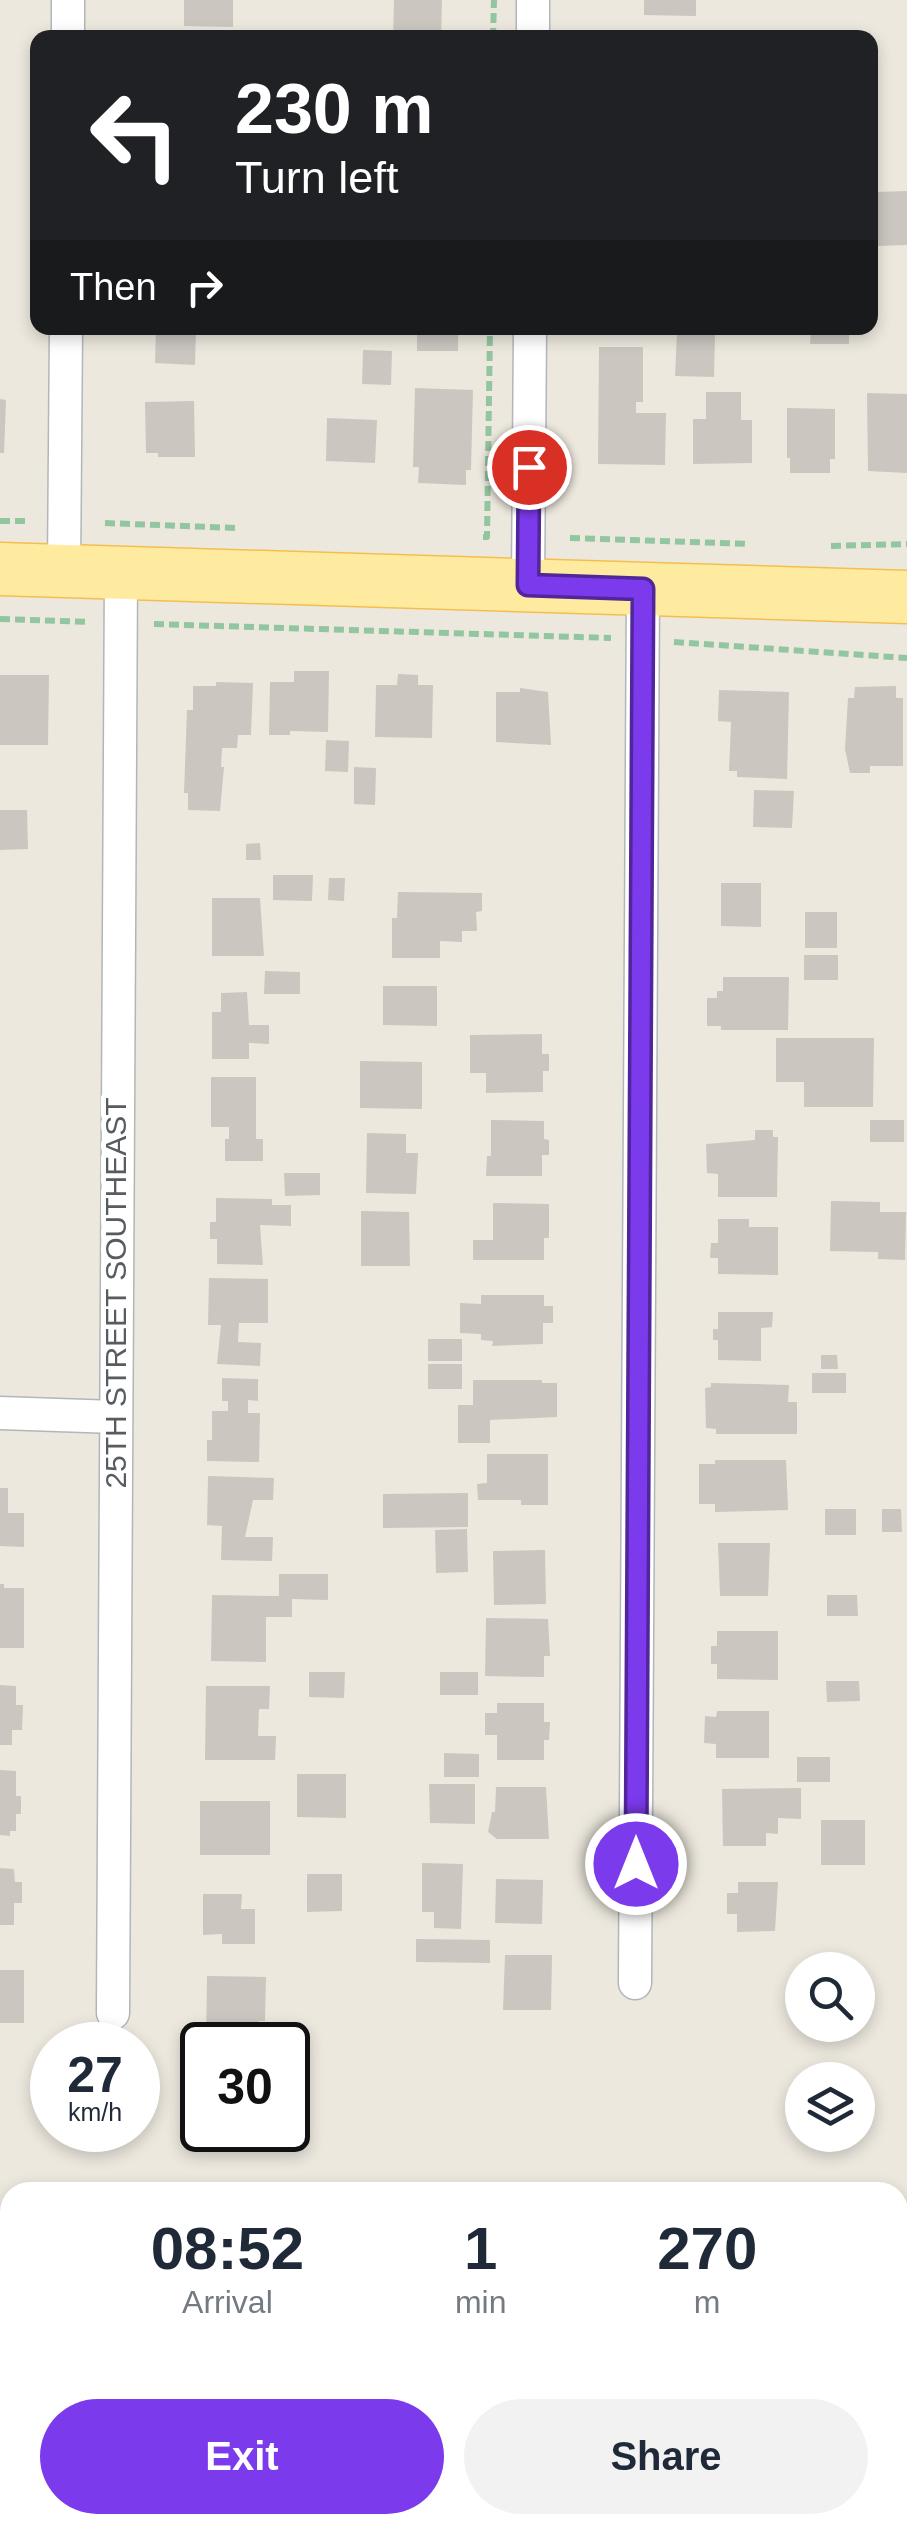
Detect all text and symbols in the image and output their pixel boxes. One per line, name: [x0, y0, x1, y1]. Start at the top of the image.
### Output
icon: left: [70, 70, 200, 200]
text: 230 m: [235, 70, 433, 148]
text: Turn left: [235, 152, 398, 203]
icon: right: [177, 260, 232, 315]
text: Then: [70, 266, 157, 308]
pin: [487, 425, 572, 510]
icon: arrive: [502, 440, 557, 495]
street label: 25TH STREET SOUTHEAST: [99, 1097, 132, 1489]
position arrow: [584, 1812, 688, 1916]
map controls: [785, 1952, 875, 2152]
button: search: [785, 1952, 875, 2042]
speed limit sign: 30: [180, 2022, 310, 2152]
text: 27: [67, 2047, 123, 2103]
button: layers: [785, 2062, 875, 2152]
text: km/h: [68, 2098, 122, 2126]
text: 08:52: [151, 2215, 304, 2282]
text: 1: [464, 2215, 497, 2282]
text: 270: [657, 2215, 757, 2282]
text: Arrival: [182, 2284, 273, 2320]
text: min: [455, 2284, 506, 2320]
text: m: [694, 2284, 721, 2320]
button: Exit: [40, 2399, 444, 2514]
button: Share: [464, 2399, 868, 2514]

